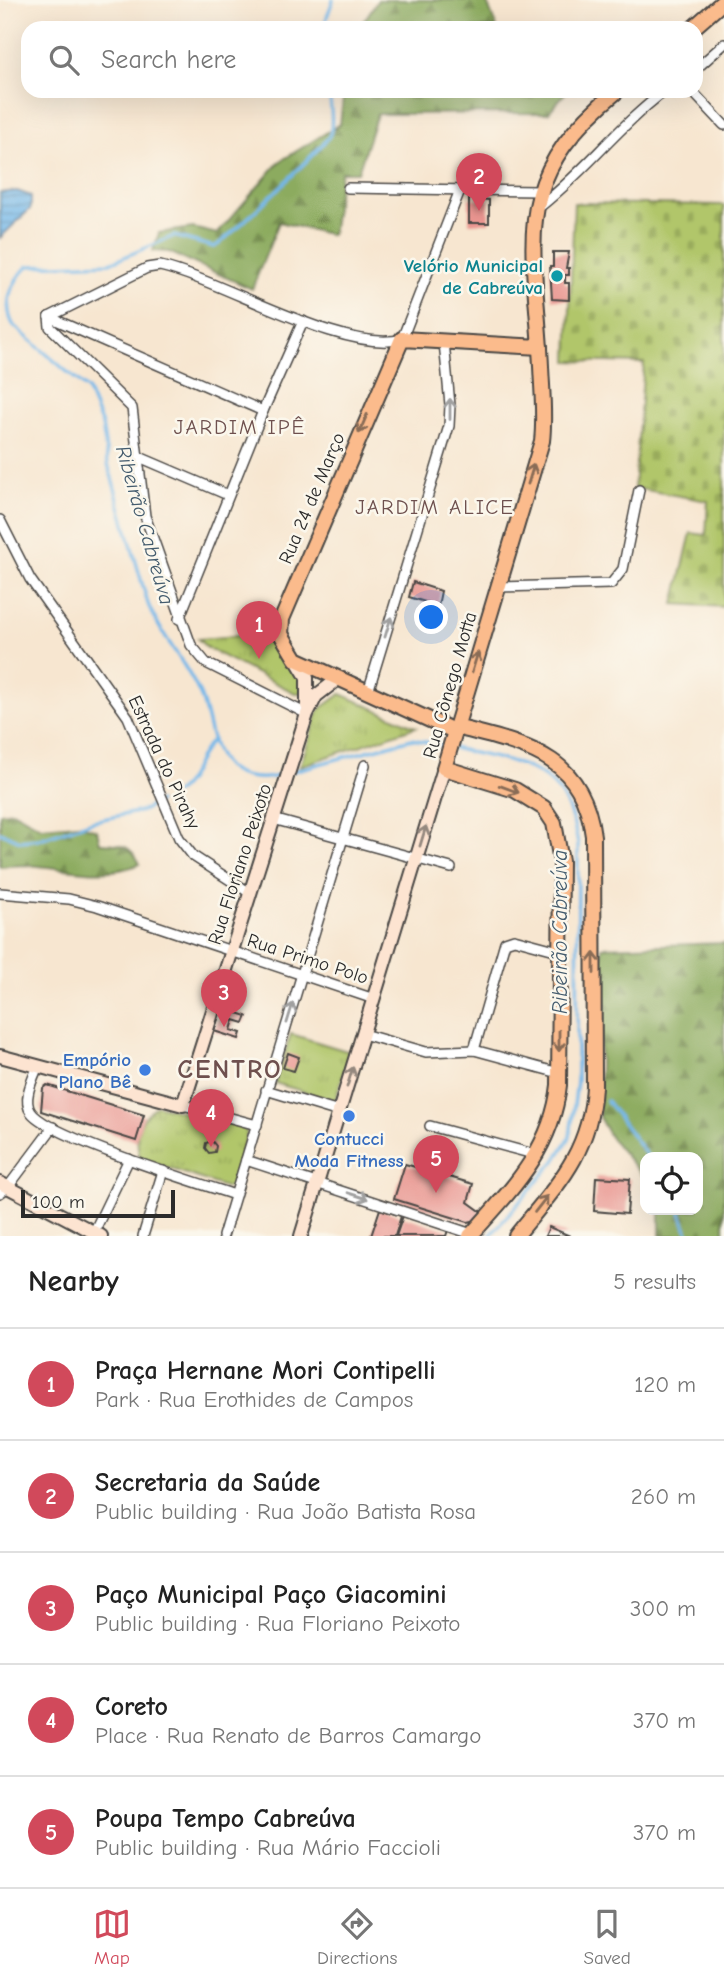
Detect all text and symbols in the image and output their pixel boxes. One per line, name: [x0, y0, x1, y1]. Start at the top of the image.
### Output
search box: [21, 21, 703, 98]
icon: search: [45, 41, 83, 79]
text: Search here: [101, 45, 236, 75]
pin: 2: [456, 153, 502, 211]
place label: Velório Municipal de Cabreúva: [404, 255, 543, 299]
marker: Velório Municipal de Cabreúva: [549, 268, 565, 284]
one-way arrow: [443, 397, 456, 420]
one-way arrow: [356, 412, 369, 434]
district label: JARDIM IPÊ: [174, 415, 306, 439]
street label: Rua 24 de Março: [274, 429, 349, 567]
water label: Ribeirão Cabreúva: [111, 443, 179, 607]
one-way arrow: [526, 463, 539, 485]
district label: JARDIM ALICE: [355, 495, 515, 519]
your location: [414, 600, 448, 634]
pin: 1: [236, 601, 282, 659]
street label: Rua Cônego Motta: [419, 610, 481, 761]
one-way arrow: [382, 616, 395, 638]
one-way arrow: [470, 651, 483, 673]
street label: Estrada do Pirahy: [123, 692, 205, 833]
street label: Rua Floriano Peixoto: [204, 781, 276, 948]
one-way arrow: [498, 784, 520, 796]
one-way arrow: [418, 825, 431, 847]
water label: Ribeirão Cabreúva: [548, 850, 572, 1014]
street label: Rua Primo Polo: [244, 929, 371, 989]
one-way arrow: [587, 952, 601, 975]
pin: 3: [201, 969, 247, 1027]
one-way arrow: [285, 1002, 298, 1024]
one-way arrow: [552, 1029, 566, 1052]
place label: Empório Plano Bê: [59, 1049, 131, 1093]
district label: CENTRO: [177, 1055, 283, 1085]
marker: Empório Plano Bê: [137, 1062, 153, 1078]
one-way arrow: [344, 1066, 357, 1088]
pin: 4: [188, 1089, 234, 1147]
marker: Contucci Moda Fitness: [341, 1108, 357, 1124]
place label: Contucci Moda Fitness: [294, 1128, 404, 1172]
pin: 5: [413, 1135, 459, 1193]
map controls: [640, 1152, 703, 1215]
button: locate: [640, 1152, 703, 1215]
scale bar: [21, 1187, 175, 1219]
text: 100 m: [32, 1191, 85, 1213]
one-way arrow: [346, 1191, 368, 1204]
one-way arrow: [534, 1195, 549, 1214]
text: Nearby: [28, 1264, 119, 1299]
text: 5 results: [613, 1268, 696, 1295]
text: Praça Hernane Mori Contipelli: [95, 1356, 436, 1386]
text: 1: [46, 1371, 56, 1398]
text: 120 m: [634, 1371, 696, 1398]
text: Park · Rua Erothides de Campos: [95, 1386, 413, 1413]
text: Secretaria da Saúde: [95, 1468, 320, 1498]
text: 2: [45, 1483, 57, 1510]
text: 260 m: [631, 1483, 696, 1510]
text: Public building · Rua João Batista Rosa: [95, 1498, 476, 1525]
text: Paço Municipal Paço Giacomini: [95, 1580, 447, 1610]
text: 3: [45, 1595, 57, 1622]
text: 300 m: [630, 1595, 696, 1622]
text: Public building · Rua Floriano Peixoto: [95, 1610, 460, 1637]
text: Coreto: [95, 1692, 168, 1722]
text: 4: [46, 1707, 56, 1734]
text: 370 m: [633, 1707, 696, 1734]
text: Place · Rua Renato de Barros Camargo: [95, 1722, 481, 1749]
text: Poupa Tempo Cabreúva: [95, 1804, 356, 1834]
text: 5: [45, 1819, 57, 1846]
text: 370 m: [633, 1819, 696, 1846]
text: Public building · Rua Mário Faccioli: [95, 1834, 441, 1861]
tab: Map: [93, 1905, 131, 1969]
tab: Directions: [317, 1905, 397, 1969]
tab: Saved: [584, 1905, 631, 1969]

